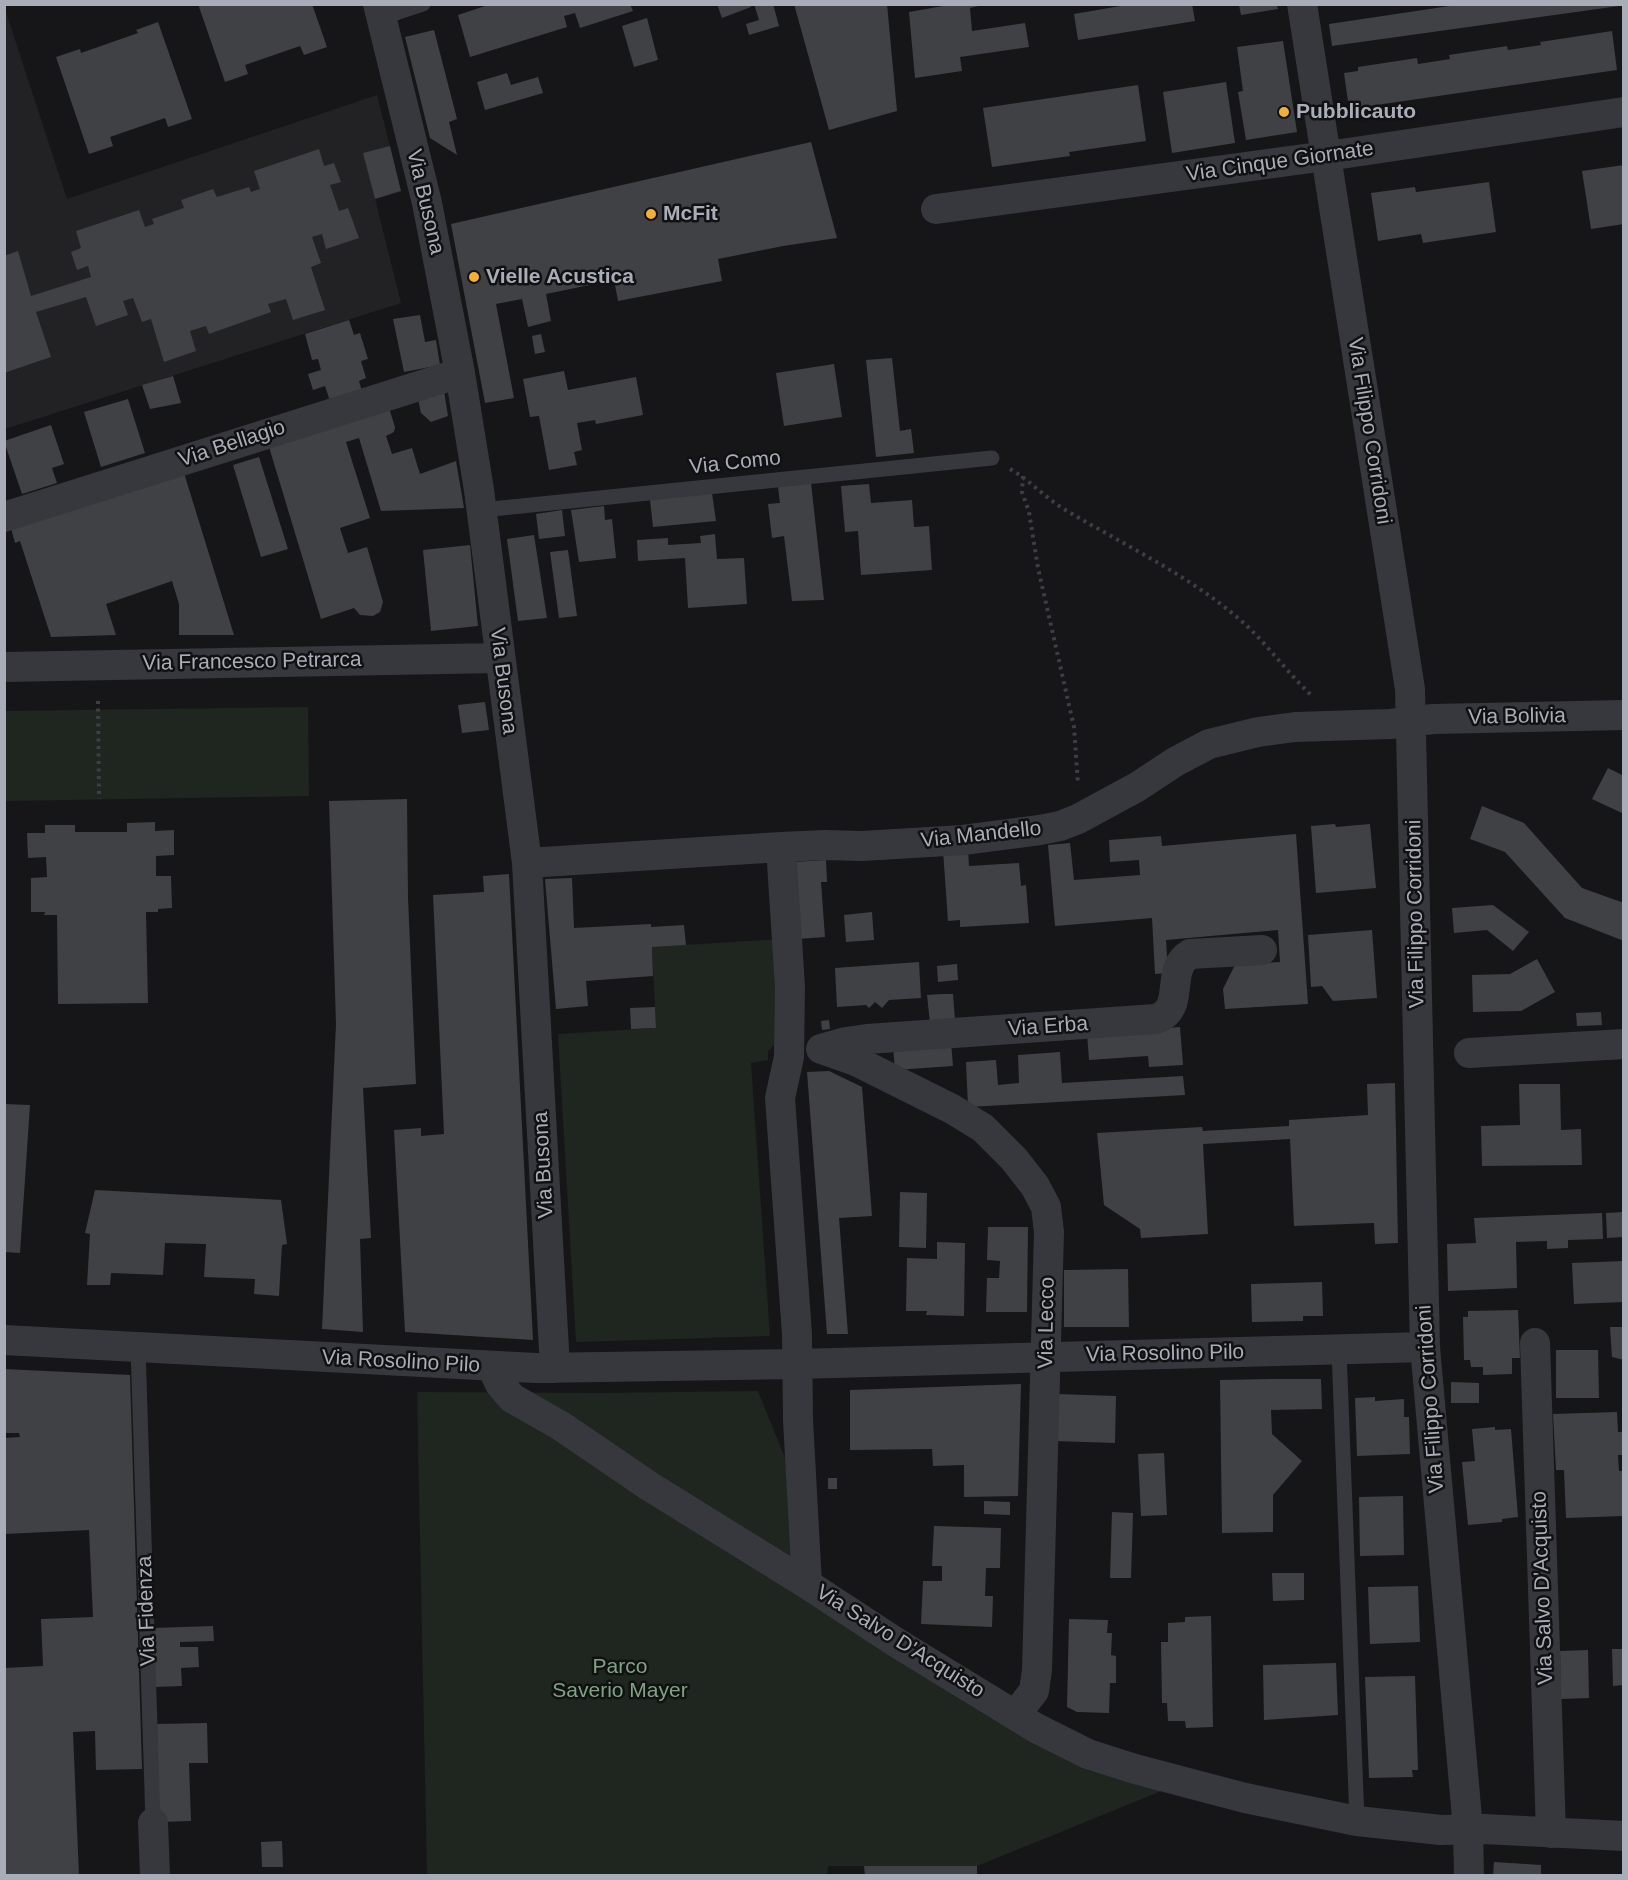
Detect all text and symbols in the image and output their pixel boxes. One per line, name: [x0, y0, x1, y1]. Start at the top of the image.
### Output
place label: Pubblicauto: [1296, 99, 1416, 125]
marker: Pubblicauto: [1277, 105, 1291, 119]
street label: Via Cinque Giornate: [1185, 136, 1375, 188]
street label: Via Busona: [401, 147, 449, 257]
place label: McFit: [663, 201, 718, 227]
marker: McFit: [644, 207, 658, 221]
place label: Vielle Acustica: [486, 264, 634, 290]
marker: Vielle Acustica: [467, 270, 481, 284]
street label: Via Filippo Corridoni: [1342, 336, 1396, 526]
street label: Via Bellagio: [176, 415, 288, 473]
street label: Via Como: [688, 446, 782, 480]
street label: Via Busona: [484, 626, 522, 736]
street label: Via Francesco Petrarca: [142, 647, 362, 677]
street label: Via Bolivia: [1468, 704, 1566, 730]
street label: Via Mandello: [920, 816, 1042, 854]
street label: Via Filippo Corridoni: [1402, 819, 1430, 1009]
street label: Via Erba: [1007, 1012, 1089, 1042]
street label: Via Busona: [529, 1111, 559, 1219]
street label: Via Lecco: [1034, 1277, 1060, 1369]
street label: Via Filippo Corridoni: [1412, 1304, 1450, 1494]
street label: Via Rosolino Pilo: [1086, 1340, 1244, 1368]
street label: Via Rosolino Pilo: [321, 1345, 481, 1379]
street label: Via Salvo D'Acquisto: [1527, 1491, 1559, 1685]
street label: Via Fidenza: [132, 1555, 162, 1667]
street label: Via Salvo D'Acquisto: [811, 1580, 989, 1704]
park label: Parco Saverio Mayer: [552, 1654, 688, 1704]

